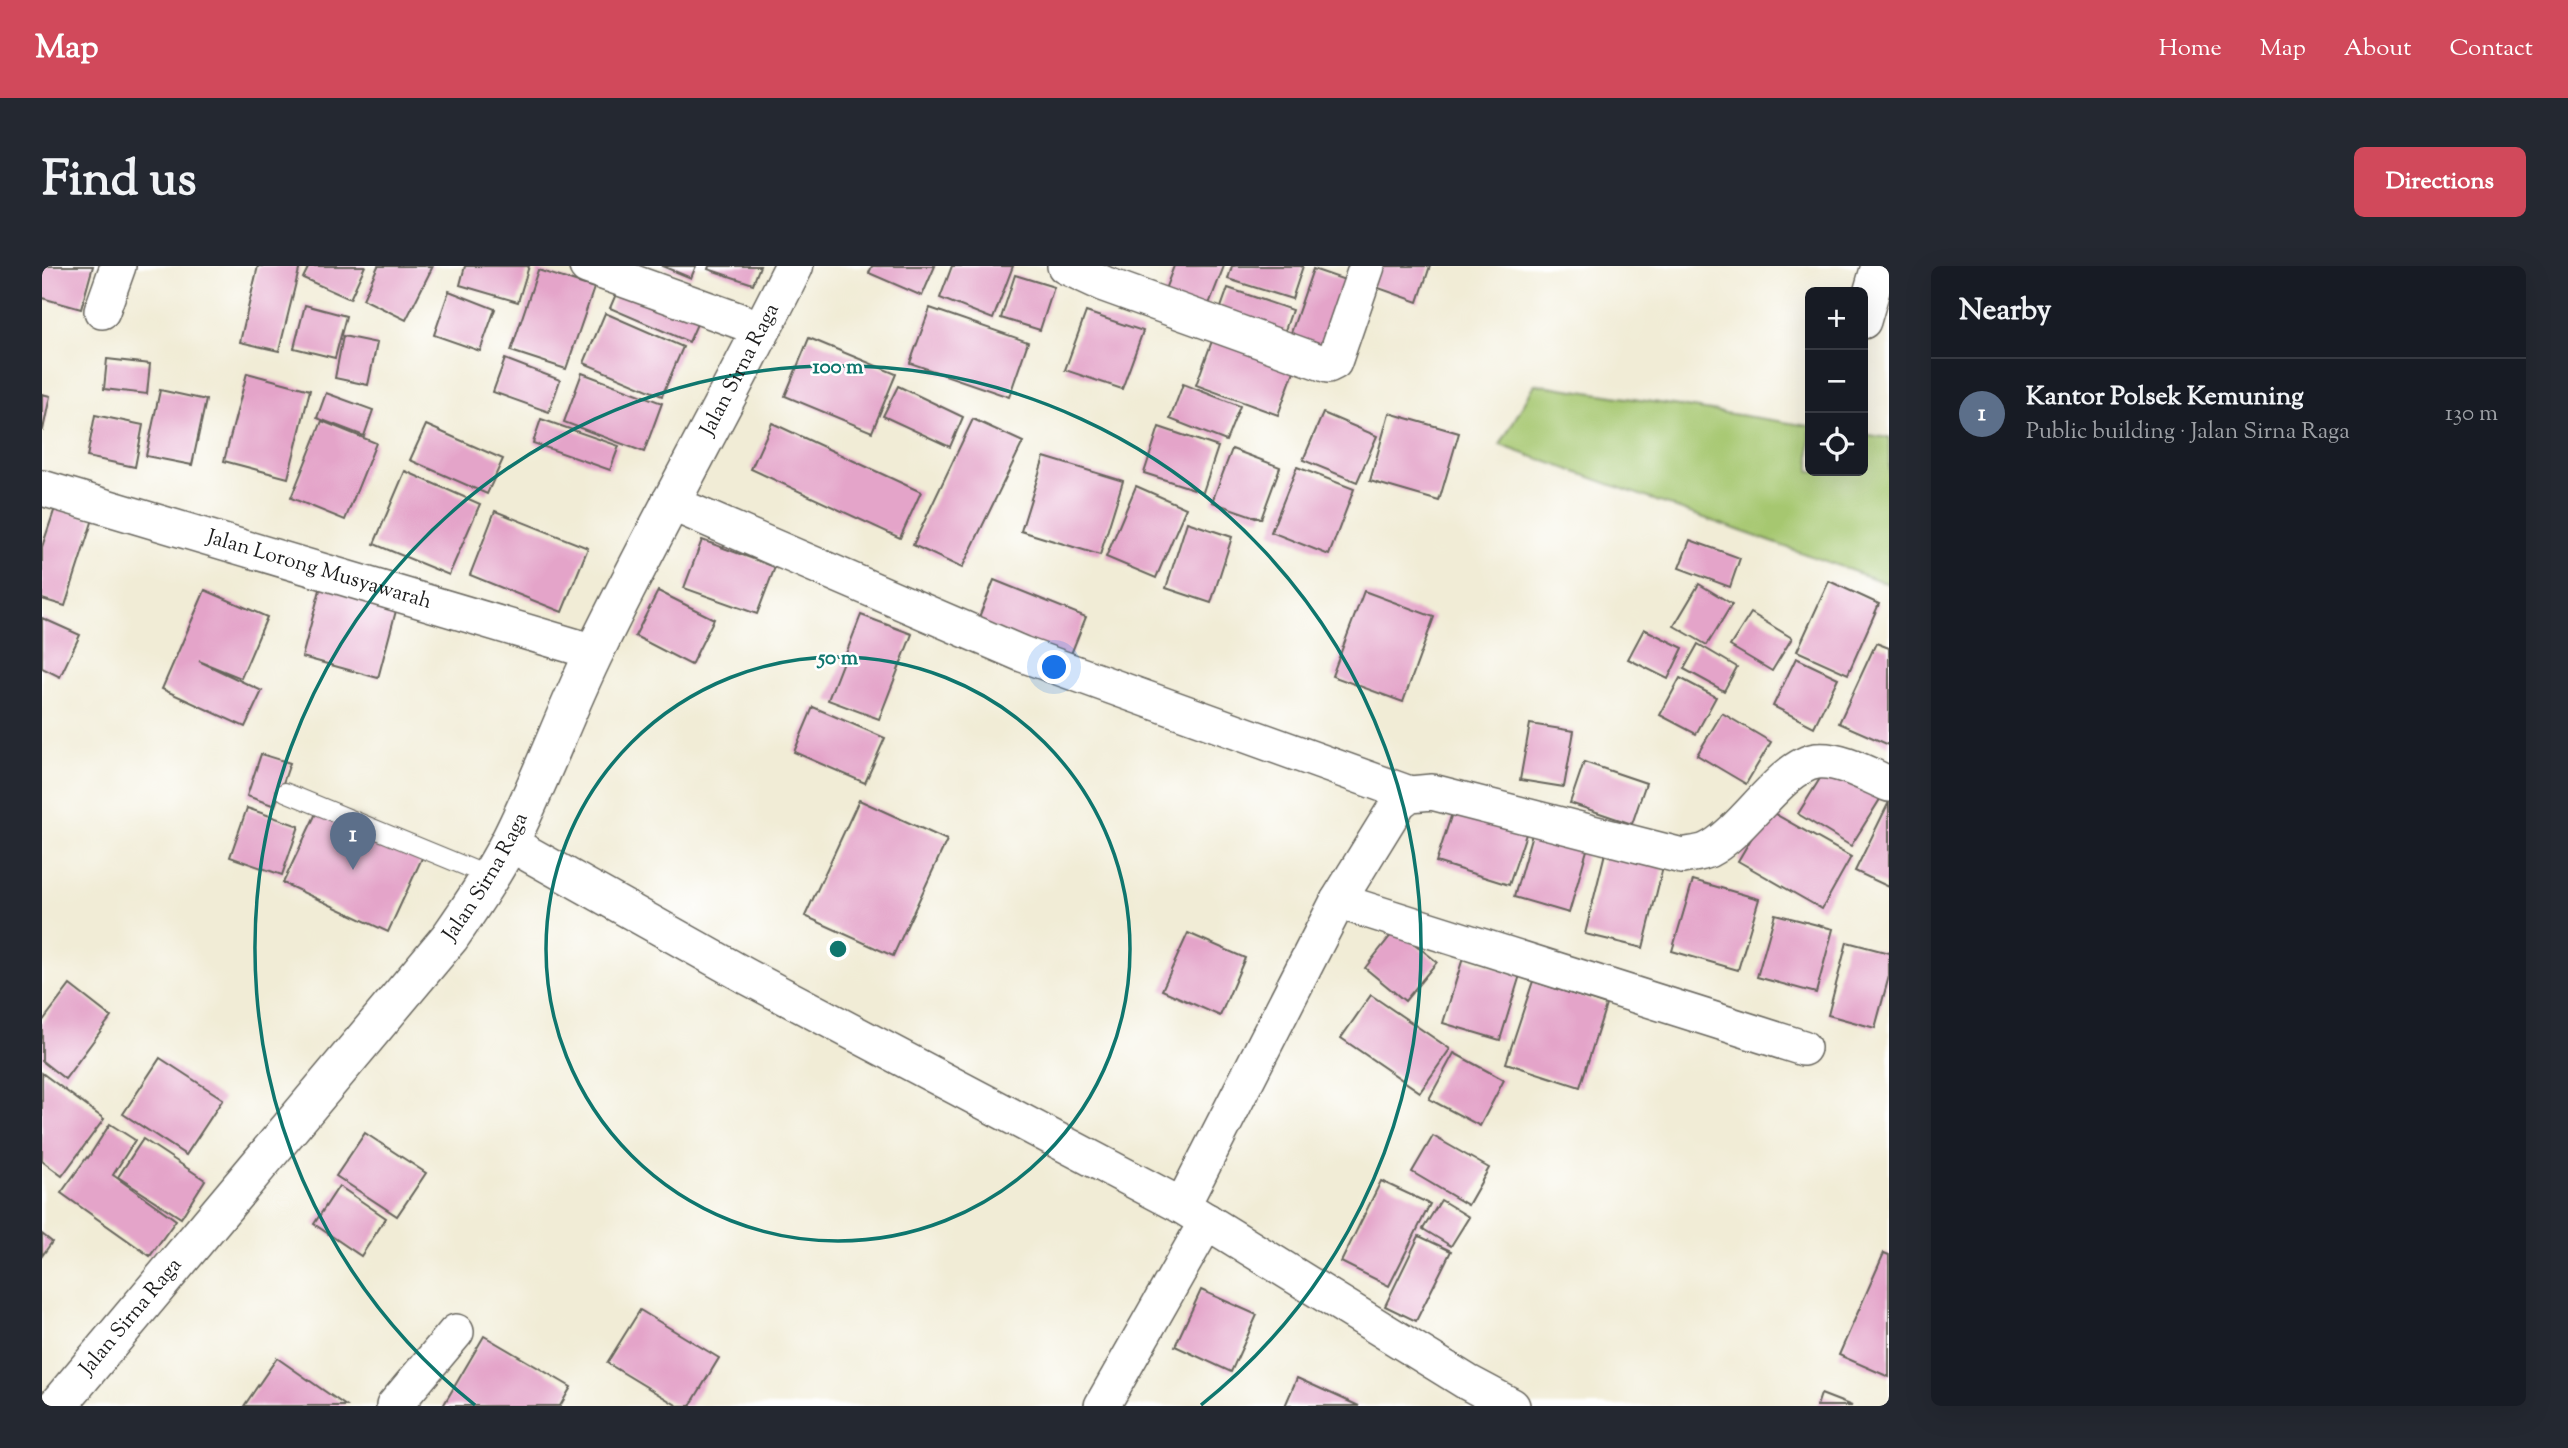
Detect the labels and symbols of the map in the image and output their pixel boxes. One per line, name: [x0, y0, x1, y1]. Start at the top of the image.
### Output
street label: Jalan Sirna Raga: [693, 298, 788, 442]
text: 100 m: [813, 353, 864, 383]
street label: Jalan Lorong Musyawarah: [202, 522, 435, 618]
text: 50 m: [816, 644, 859, 674]
your location: [1037, 650, 1071, 684]
street label: Jalan Sirna Raga: [436, 808, 537, 949]
pin: 1: [330, 812, 376, 870]
centre of rings: [826, 937, 850, 961]
street label: Jalan Sirna Raga: [73, 1251, 190, 1383]

